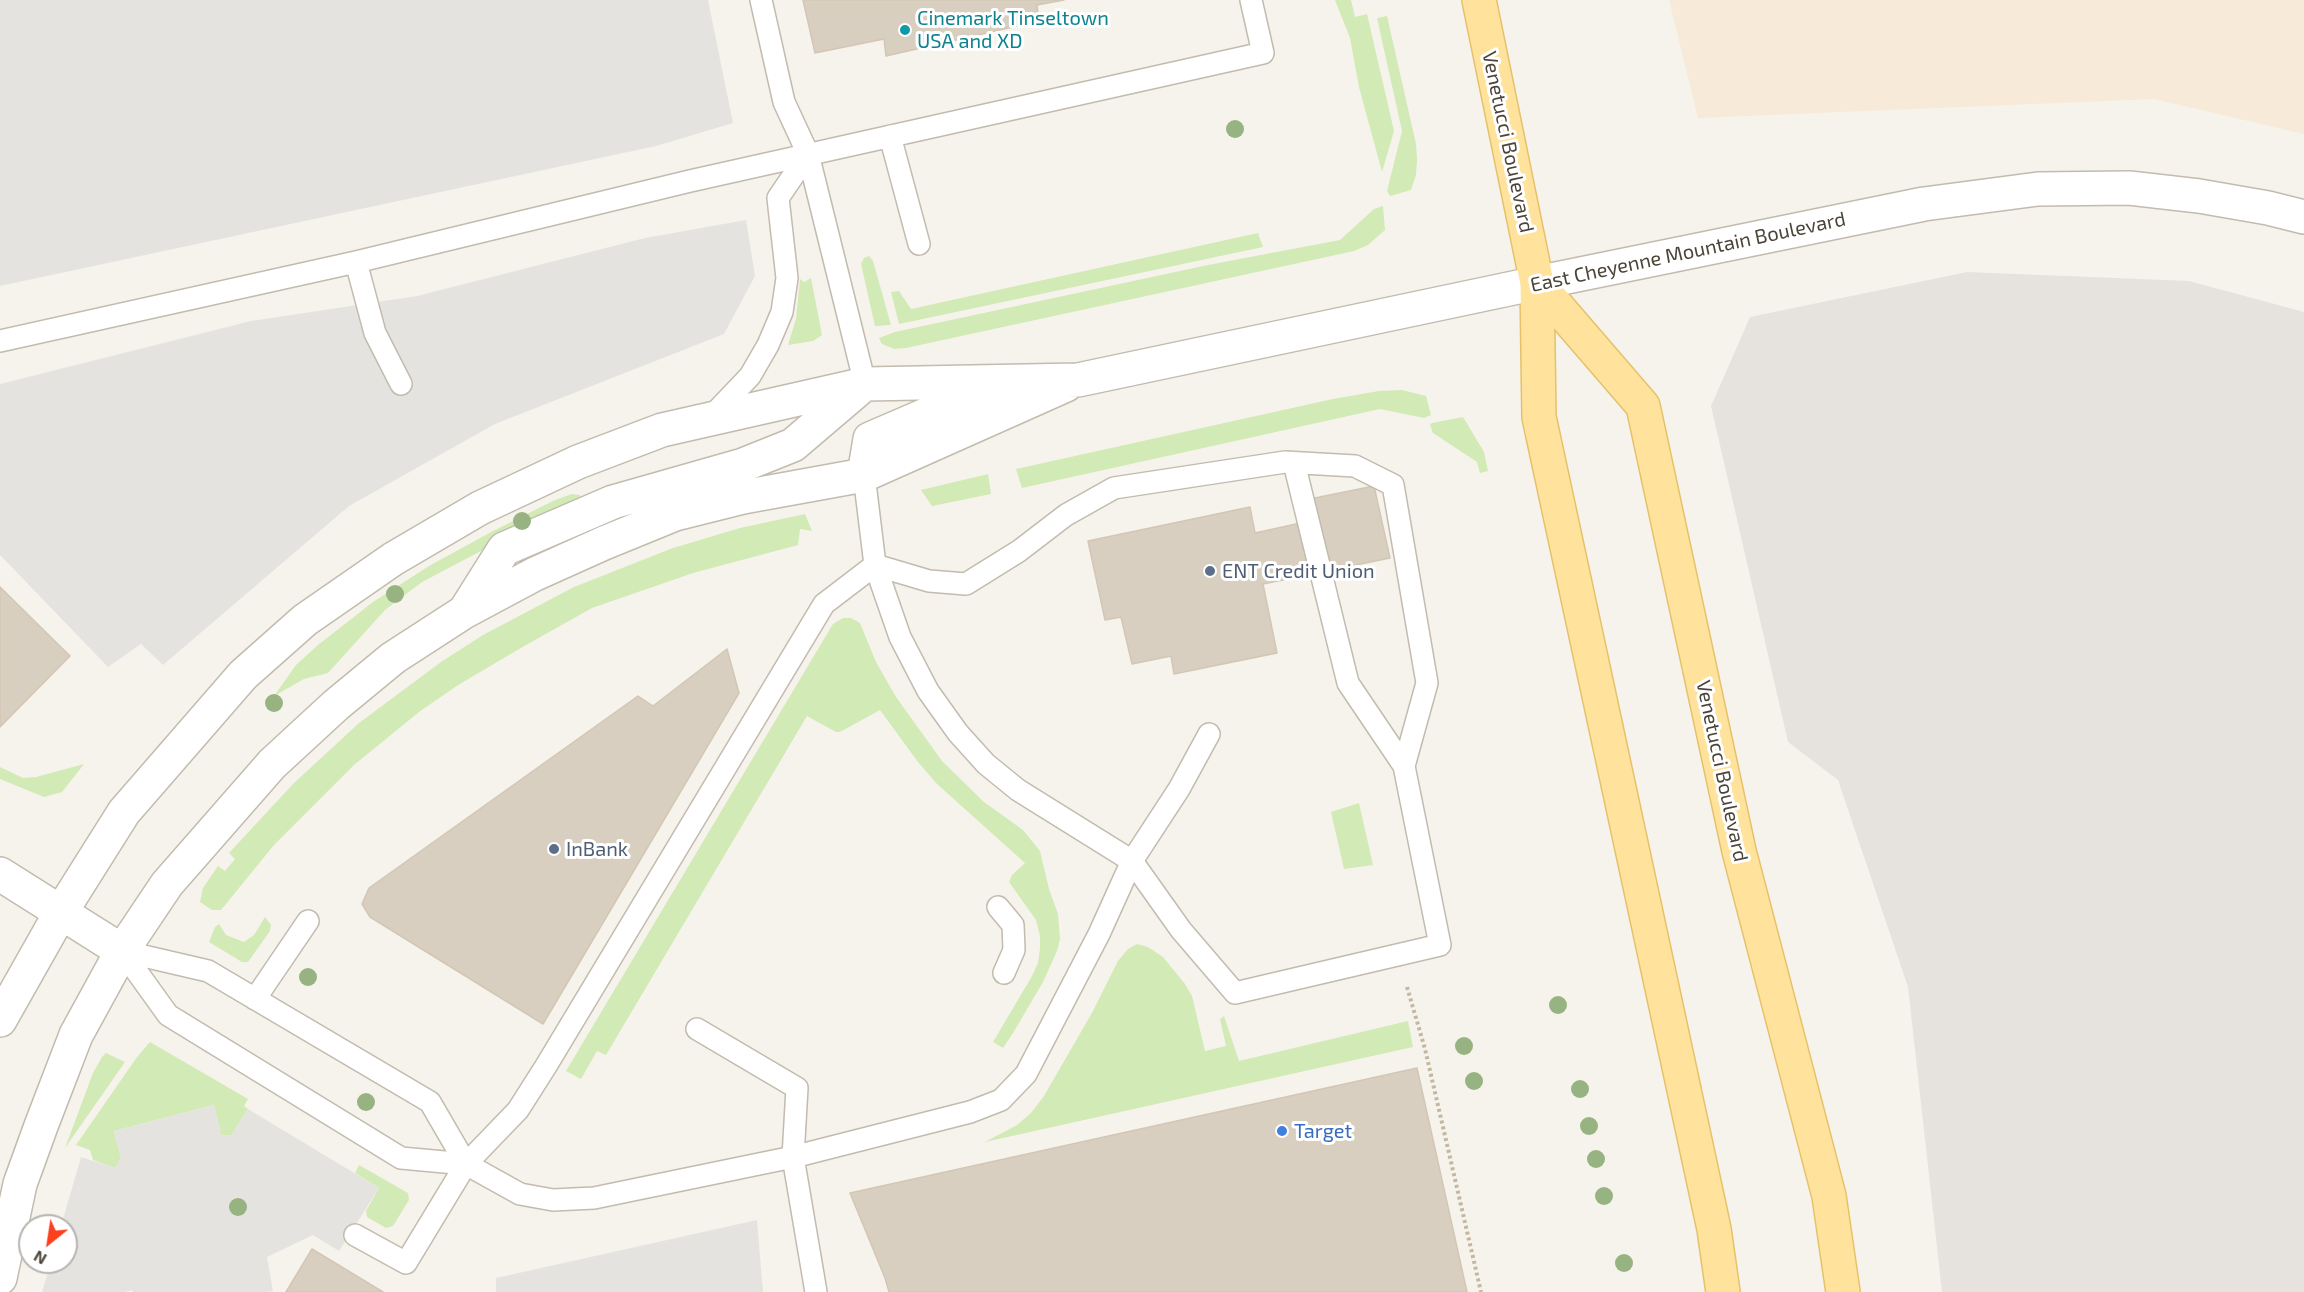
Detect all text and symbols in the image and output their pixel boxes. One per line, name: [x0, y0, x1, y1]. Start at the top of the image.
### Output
place label: Cinemark Tinseltown USA and XD: [917, 6, 1109, 53]
marker: Cinemark Tinseltown USA and XD: [898, 23, 912, 37]
street label: Venetucci Boulevard: [1477, 49, 1539, 235]
street label: East Cheyenne Mountain Boulevard: [1528, 207, 1848, 297]
place label: ENT Credit Union: [1222, 559, 1375, 583]
marker: ENT Credit Union: [1203, 564, 1217, 578]
street label: Venetucci Boulevard: [1691, 678, 1753, 864]
place label: InBank: [566, 837, 628, 861]
marker: InBank: [547, 842, 561, 856]
place label: Target: [1294, 1119, 1352, 1143]
marker: Target: [1275, 1124, 1289, 1138]
north arrow: [18, 1214, 78, 1274]
text: N: [30, 1247, 50, 1269]

